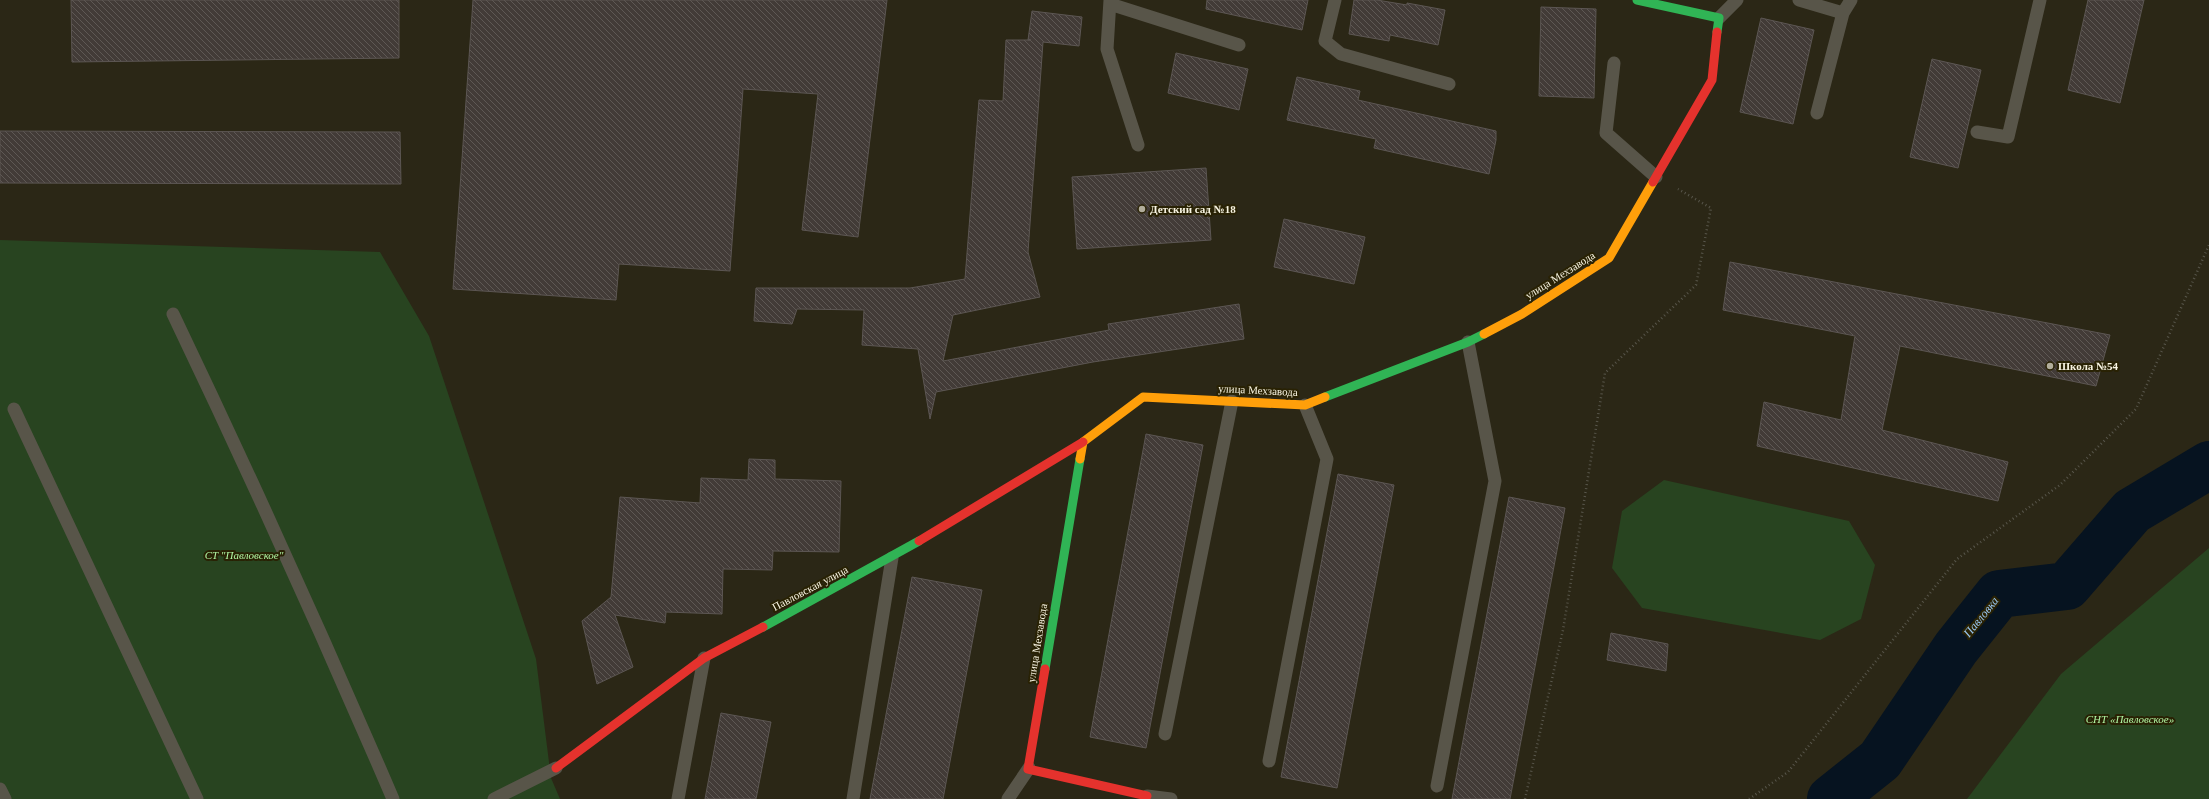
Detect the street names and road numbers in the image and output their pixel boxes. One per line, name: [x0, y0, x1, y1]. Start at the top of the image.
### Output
street label: улица Мехзавода: [1523, 249, 1597, 301]
street label: улица Мехзавода: [1218, 382, 1298, 398]
street label: Павловская улица: [770, 563, 850, 613]
street label: улица Мехзавода: [1025, 603, 1049, 683]

